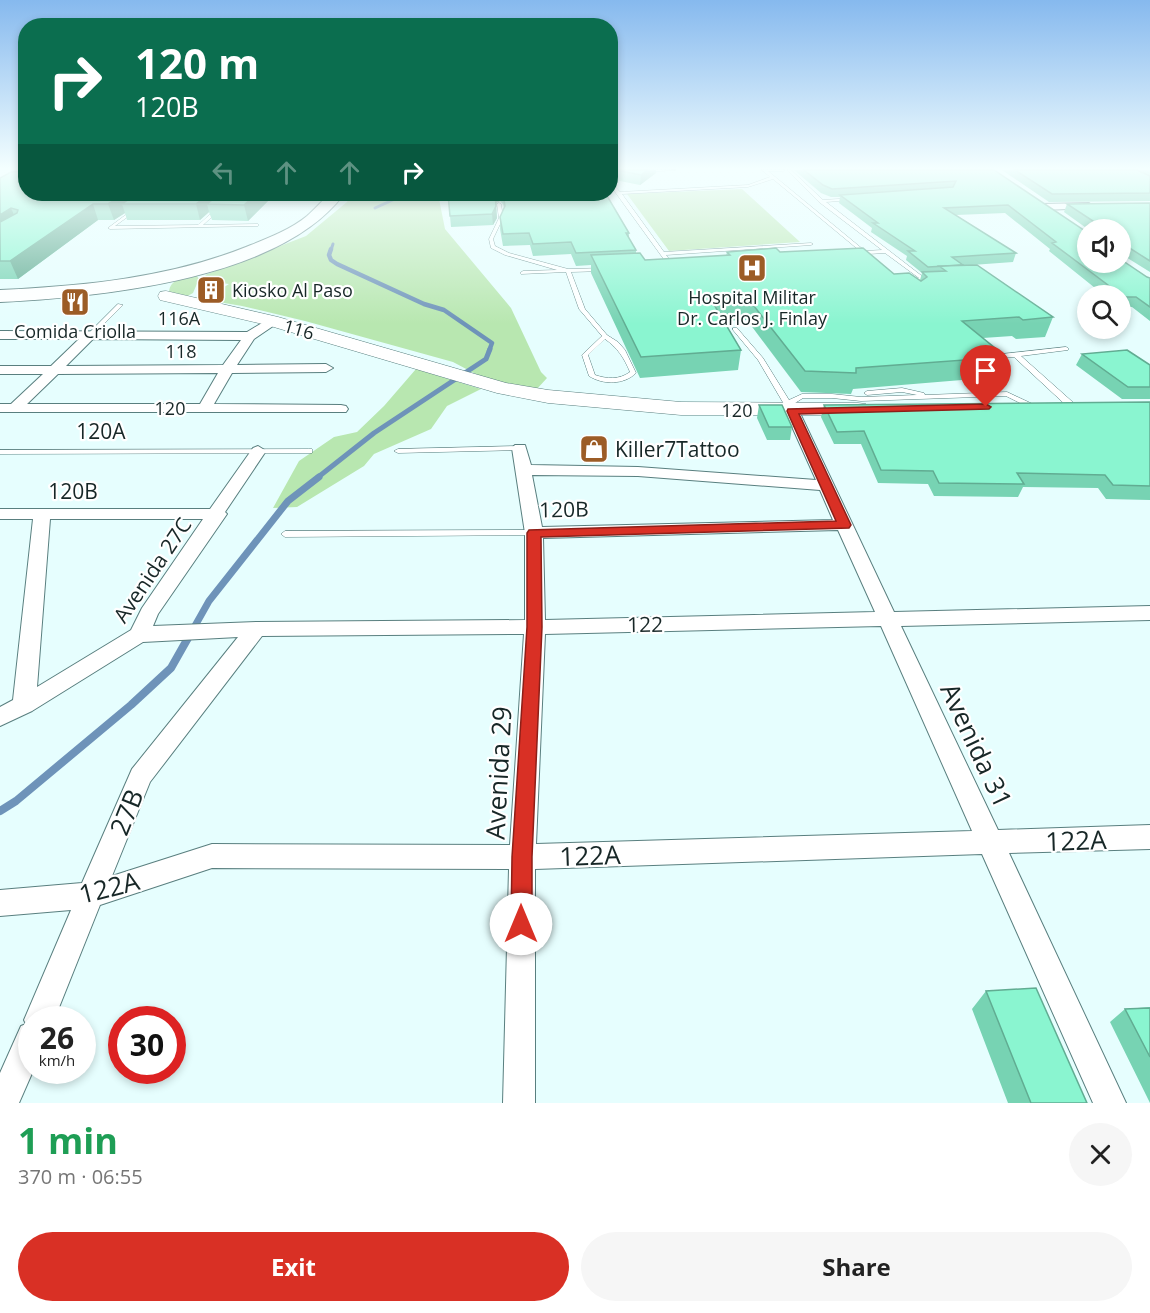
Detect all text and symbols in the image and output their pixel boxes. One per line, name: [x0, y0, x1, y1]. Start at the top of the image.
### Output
text: 120 m: [135, 34, 259, 91]
icon: right: [36, 42, 114, 120]
text: 120B: [135, 88, 199, 125]
icon: left: [207, 156, 240, 189]
icon: ahead: [270, 156, 303, 189]
icon: ahead: [333, 156, 366, 189]
icon: right: [396, 156, 429, 189]
map controls: [1077, 219, 1131, 339]
button: sound: [1077, 219, 1131, 273]
hospital icon: Hospital Militar Dr. Carlos J. Finlay: [736, 252, 768, 284]
building icon: Kiosko Al Paso: [195, 274, 227, 306]
place label: Kiosko Al Paso: [232, 278, 353, 302]
place label: Hospital Militar Dr. Carlos J. Finlay: [677, 285, 828, 330]
button: search: [1077, 285, 1131, 339]
restaurant icon: Comida Criolla: [59, 286, 91, 318]
street label: 116A: [158, 306, 201, 330]
street label: 116: [281, 313, 317, 345]
place label: Comida Criolla: [14, 319, 136, 343]
street label: 118: [166, 339, 196, 363]
pin: [960, 345, 1011, 407]
icon: arrive: [969, 354, 1002, 387]
street label: 120: [155, 396, 185, 420]
street label: 120: [722, 398, 752, 422]
street label: 120A: [76, 417, 126, 445]
shop icon: Killer7Tattoo: [578, 433, 610, 465]
place label: Killer7Tattoo: [615, 435, 740, 463]
street label: 120B: [48, 477, 98, 505]
street label: 120B: [539, 495, 589, 523]
street label: Avenida 27C: [107, 512, 197, 628]
street label: 122: [627, 610, 663, 638]
street label: Avenida 31: [932, 677, 1022, 813]
street label: Avenida 29: [477, 705, 519, 841]
street label: 27B: [101, 784, 151, 840]
street label: 122A: [1045, 821, 1108, 859]
street label: 122A: [559, 836, 622, 874]
street label: 122A: [75, 862, 144, 912]
position arrow: [489, 892, 553, 956]
speed limit sign: 30: [108, 1006, 186, 1084]
text: 26: [40, 1017, 74, 1058]
text: km/h: [39, 1050, 75, 1070]
text: 1 min: [18, 1116, 118, 1165]
button: close: [1069, 1123, 1132, 1186]
text: 370 m · 06:55: [18, 1163, 143, 1190]
button: Exit: [18, 1232, 569, 1301]
button: Share: [581, 1232, 1132, 1301]

